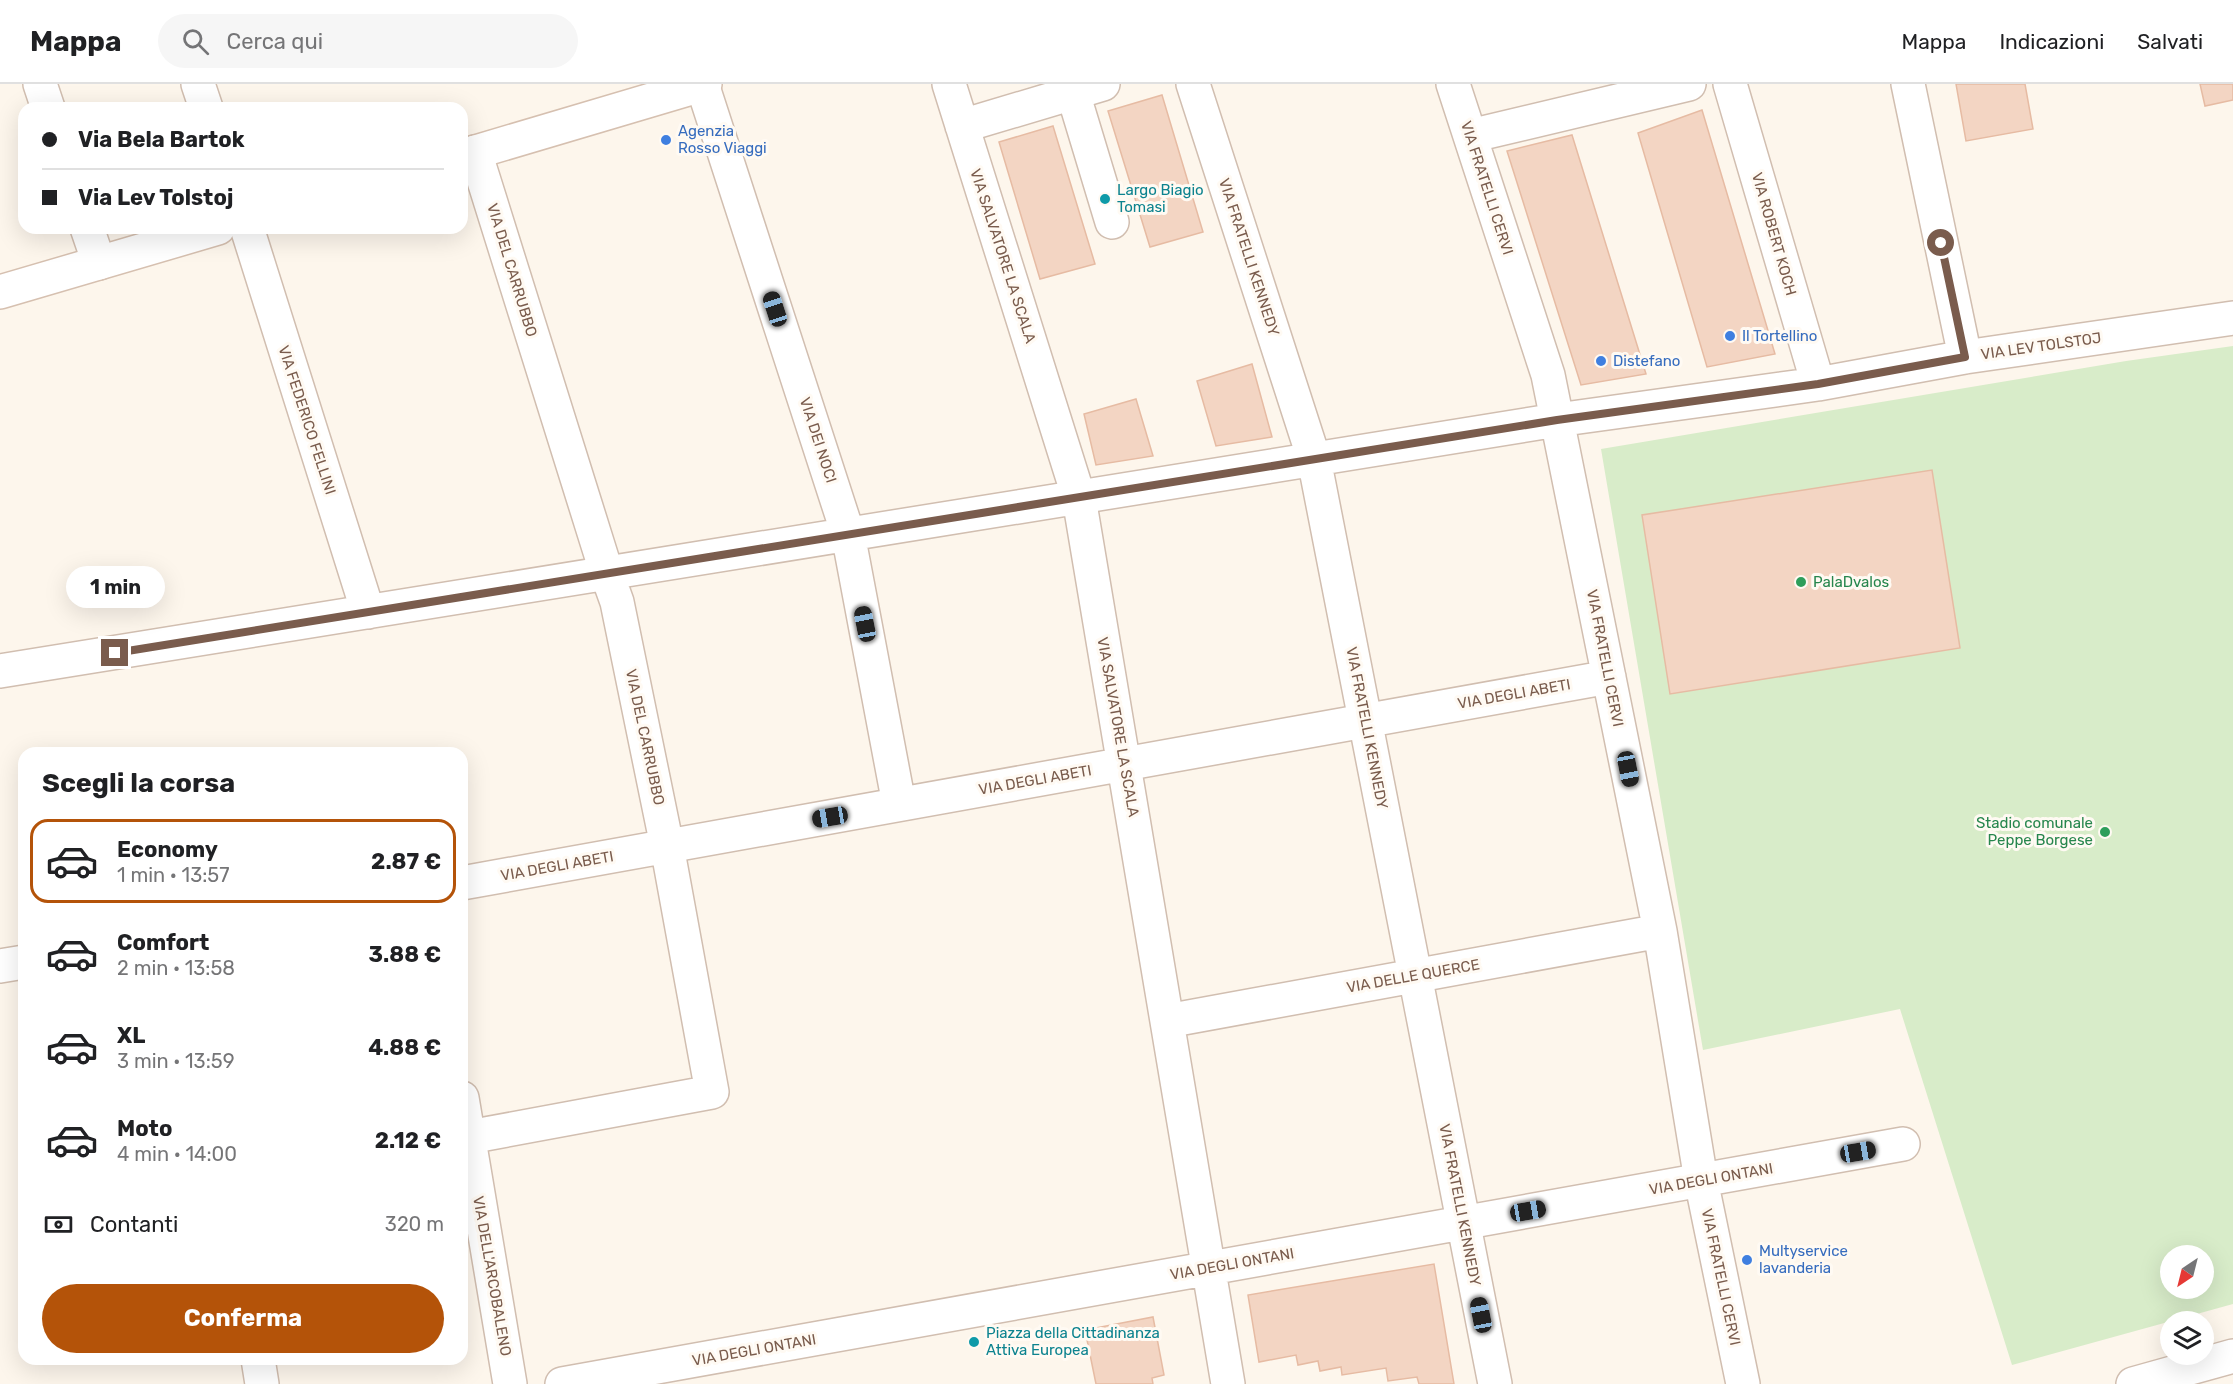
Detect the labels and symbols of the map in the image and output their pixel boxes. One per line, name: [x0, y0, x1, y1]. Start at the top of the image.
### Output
street label: VIA FRATELLI CERVI: [1457, 119, 1517, 257]
place label: Agenzia Rosso Viaggi: [678, 122, 767, 157]
marker: Agenzia Rosso Viaggi: [659, 133, 673, 147]
street label: VIA SALVATORE LA SCALA: [966, 167, 1040, 345]
street label: VIA ROBERT KOCH: [1748, 170, 1800, 298]
street label: VIA FRATELLI KENNEDY: [1215, 176, 1283, 338]
place label: Largo Biagio Tomasi: [1117, 181, 1204, 216]
marker: Largo Biagio Tomasi: [1098, 192, 1112, 206]
street label: VIA DEL CARRUBBO: [483, 201, 541, 339]
route start: [1927, 229, 1954, 256]
car: [761, 289, 789, 329]
place label: Il Tortellino: [1742, 327, 1817, 345]
marker: Il Tortellino: [1723, 329, 1737, 343]
street label: VIA LEV TOLSTOJ: [1979, 329, 2103, 363]
street label: VIA FEDERICO FELLINI: [274, 343, 340, 497]
place label: Distefano: [1613, 352, 1680, 370]
marker: Distefano: [1594, 354, 1608, 368]
street label: VIA DEI NOCI: [796, 395, 840, 485]
callout: 1 min: [66, 566, 164, 608]
place label: PalaDvalos: [1813, 573, 1890, 591]
marker: PalaDvalos: [1794, 575, 1808, 589]
street label: VIA FRATELLI CERVI: [1583, 588, 1627, 728]
car: [853, 605, 877, 643]
street label: VIA SALVATORE LA SCALA: [1093, 636, 1143, 818]
route end: [101, 639, 128, 666]
street label: VIA FRATELLI KENNEDY: [1342, 645, 1392, 811]
street label: VIA DEL CARRUBBO: [622, 667, 668, 807]
street label: VIA DEGLI ABETI: [1456, 675, 1572, 713]
car: [1616, 750, 1640, 788]
street label: VIA DEGLI ABETI: [977, 761, 1093, 799]
car: [811, 805, 849, 829]
place label: Stadio comunale Peppe Borgese: [1976, 814, 2093, 849]
marker: Stadio comunale Peppe Borgese: [2098, 825, 2112, 839]
street label: VIA DEGLI ABETI: [499, 847, 615, 885]
street label: VIA DELLE QUERCE: [1345, 955, 1481, 997]
street label: VIA FRATELLI KENNEDY: [1435, 1122, 1485, 1288]
car: [1839, 1140, 1877, 1164]
street label: VIA DEGLI ONTANI: [1648, 1159, 1774, 1199]
street label: VIA DELL'ARCOBALENO: [469, 1195, 515, 1357]
car: [1509, 1199, 1547, 1223]
street label: VIA FRATELLI CERVI: [1698, 1207, 1744, 1347]
place label: Multyservice lavanderia: [1759, 1242, 1848, 1277]
street label: VIA DEGLI ONTANI: [1169, 1244, 1295, 1284]
north arrow: [2160, 1245, 2214, 1299]
marker: Multyservice lavanderia: [1740, 1253, 1754, 1267]
car: [1469, 1296, 1493, 1334]
place label: Piazza della Cittadinanza Attiva Europea: [986, 1324, 1160, 1359]
street label: VIA DEGLI ONTANI: [691, 1330, 817, 1370]
marker: Piazza della Cittadinanza Attiva Europea: [967, 1335, 981, 1349]

